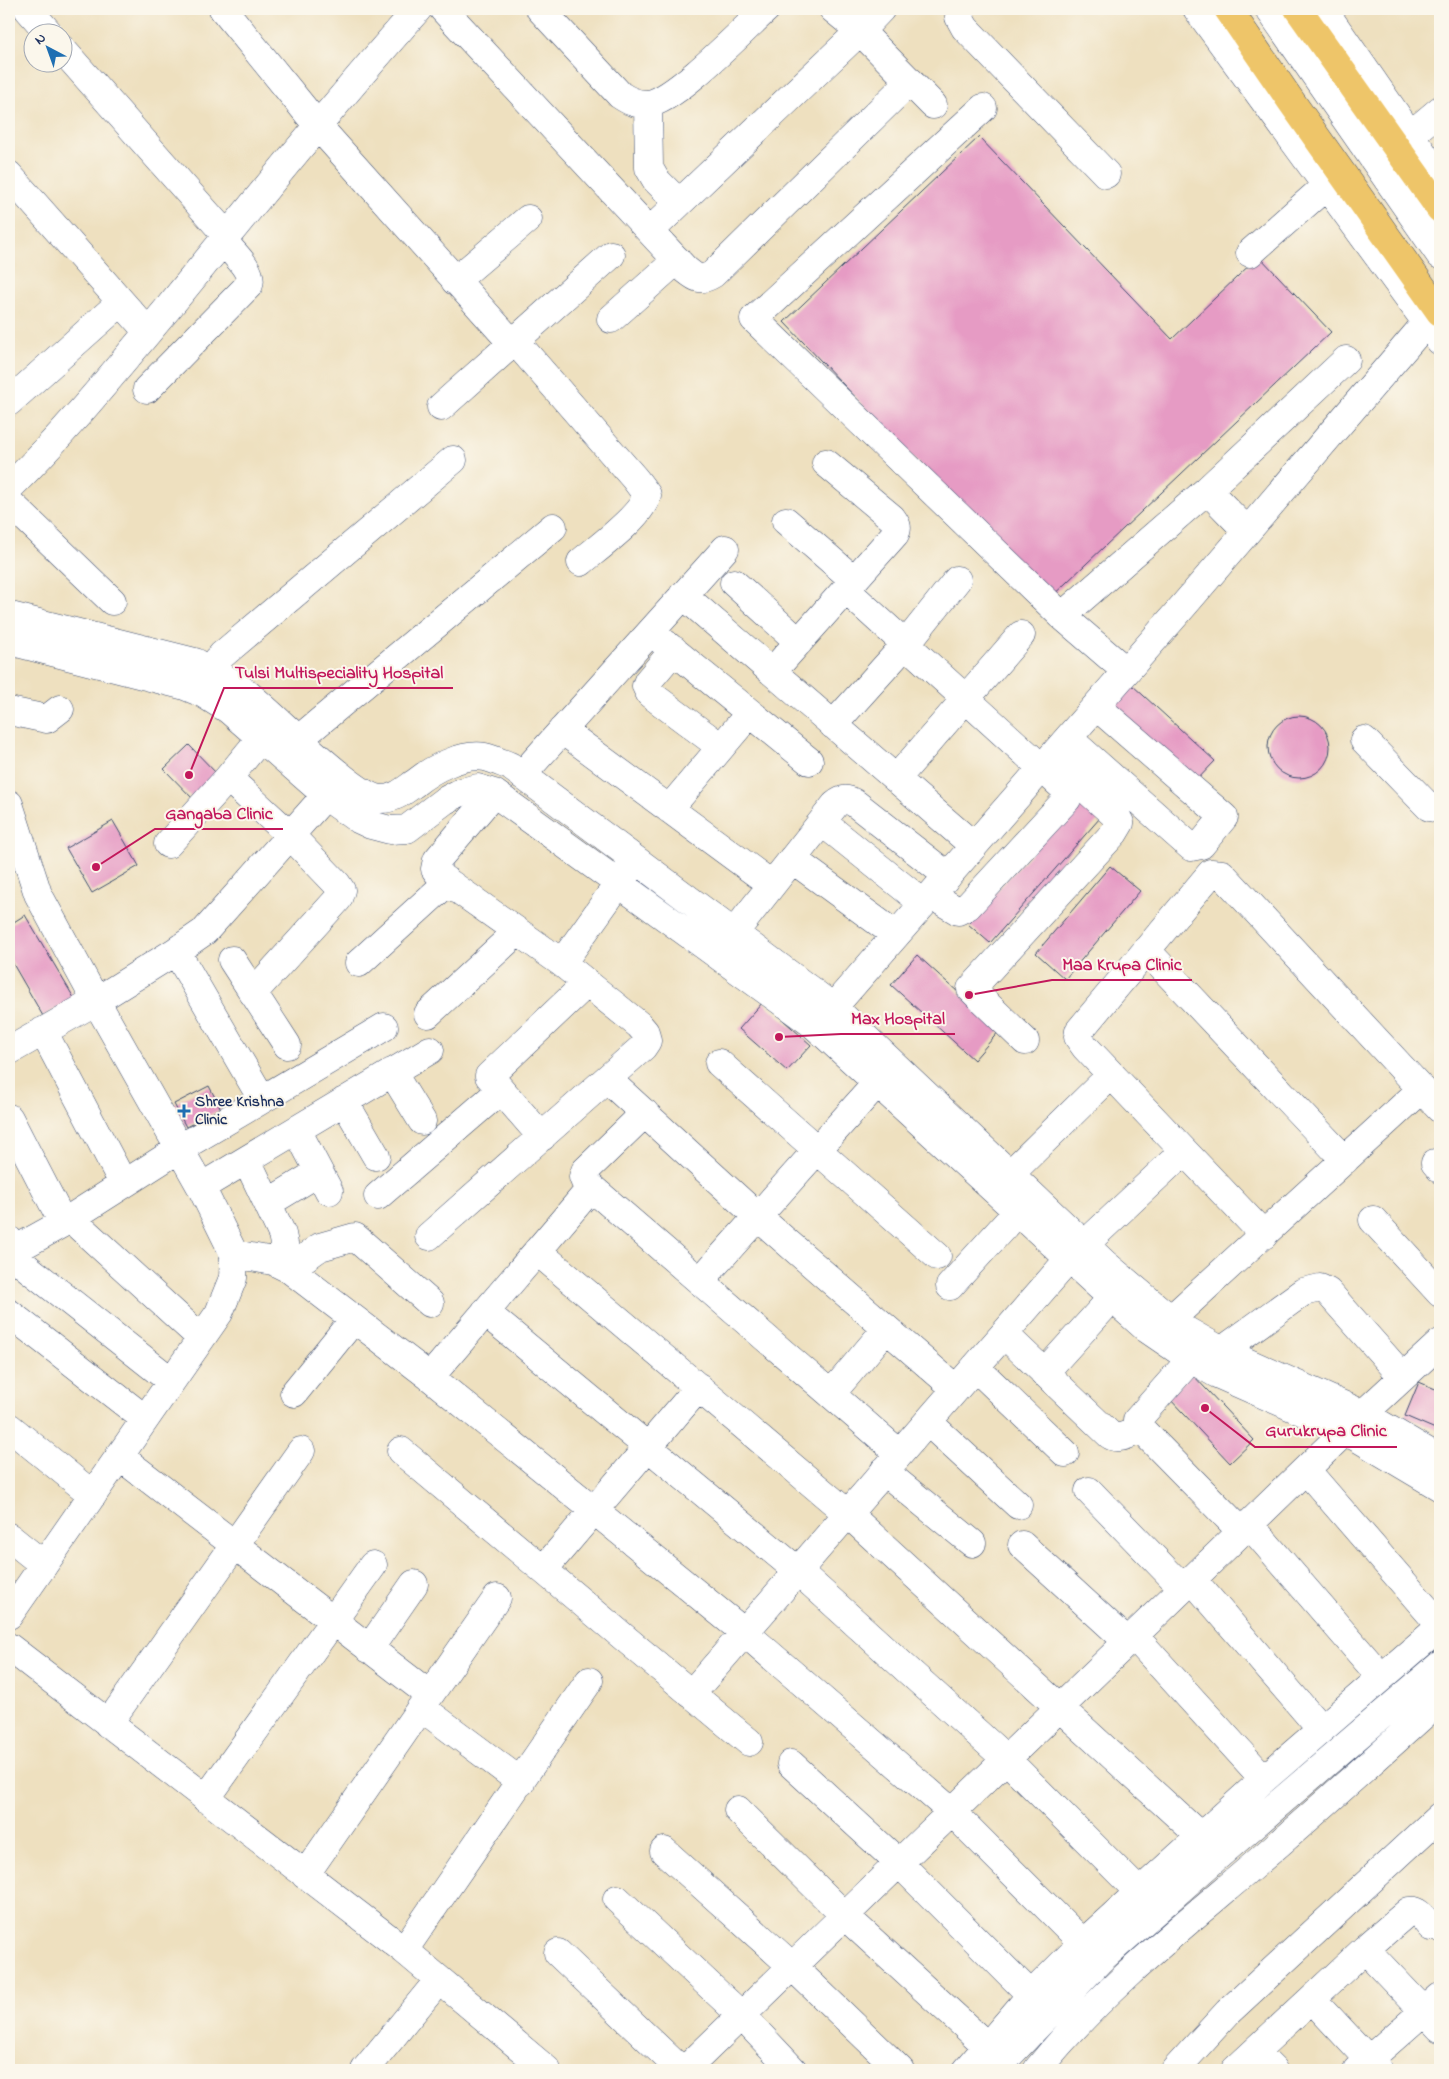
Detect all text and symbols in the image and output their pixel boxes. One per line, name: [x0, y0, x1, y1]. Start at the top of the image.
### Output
north arrow: [22, 22, 72, 72]
text: N: [30, 28, 51, 50]
callout: Tulsi Multispeciality Hospital: [224, 655, 453, 688]
text: Tulsi Multispeciality Hospital: [235, 661, 443, 688]
callout: Gangaba Clinic: [155, 796, 283, 829]
text: Gangaba Clinic: [165, 802, 274, 829]
callout: Maa Krupa Clinic: [1052, 947, 1192, 980]
text: Maa Krupa Clinic: [1062, 953, 1183, 979]
callout: Max Hospital: [841, 1001, 955, 1034]
text: Max Hospital: [851, 1007, 945, 1033]
place label: Shree Krishna Clinic: [195, 1090, 284, 1132]
marker: Shree Krishna Clinic: [177, 1104, 191, 1118]
callout: Gurukrupa Clinic: [1255, 1414, 1397, 1447]
text: Gurukrupa Clinic: [1265, 1419, 1388, 1445]

